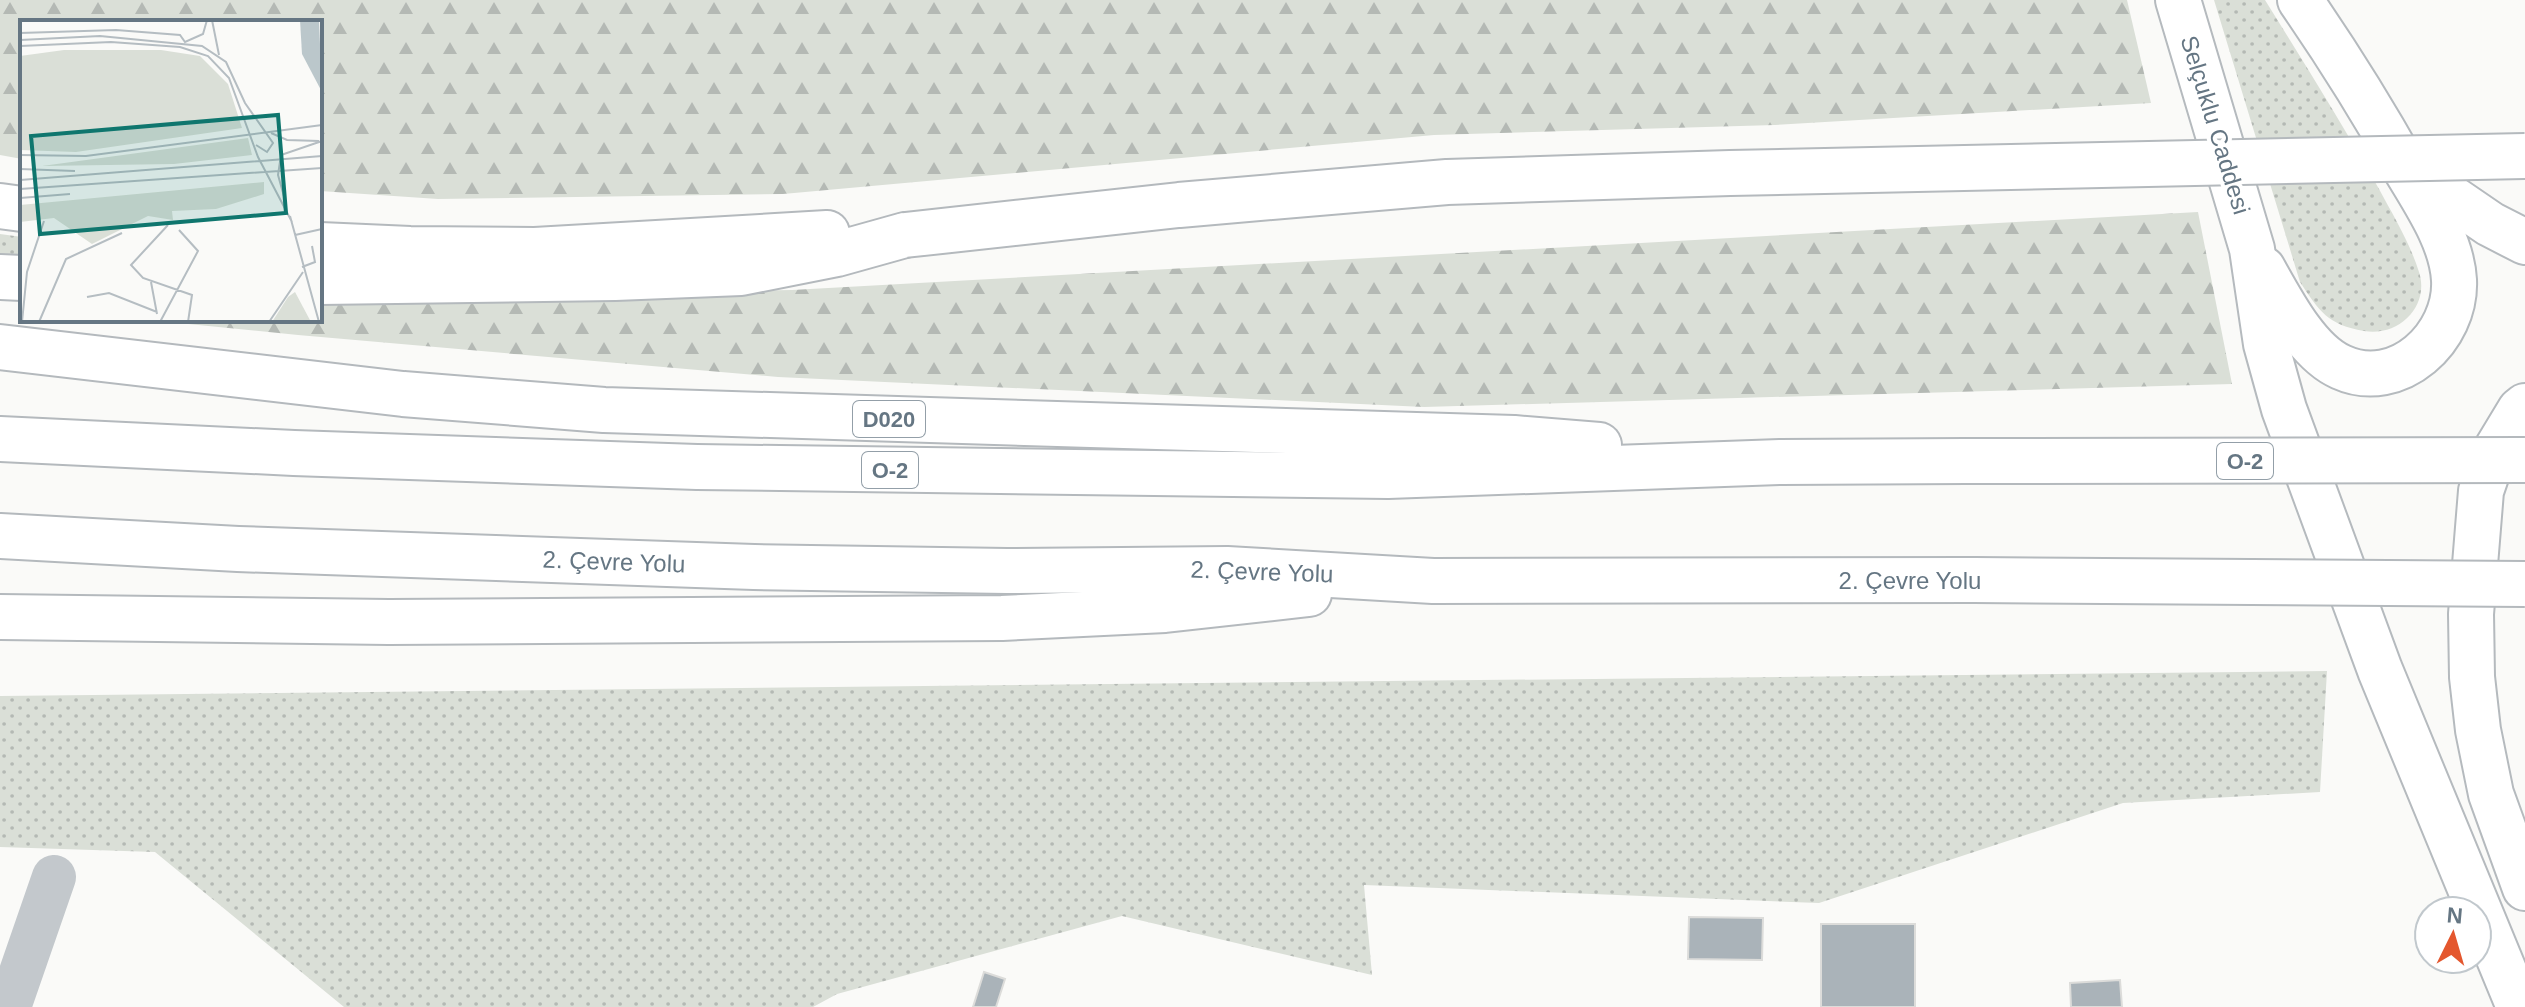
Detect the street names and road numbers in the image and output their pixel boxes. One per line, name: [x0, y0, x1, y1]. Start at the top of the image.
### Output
street label: Selçuklu Caddesi: [2175, 32, 2255, 217]
road number: D020: [853, 401, 925, 437]
road number: O-2: [2217, 443, 2273, 479]
road number: O-2: [862, 452, 918, 488]
street label: 2. Çevre Yolu: [542, 546, 686, 577]
street label: 2. Çevre Yolu: [1190, 556, 1334, 587]
street label: 2. Çevre Yolu: [1839, 567, 1981, 594]

